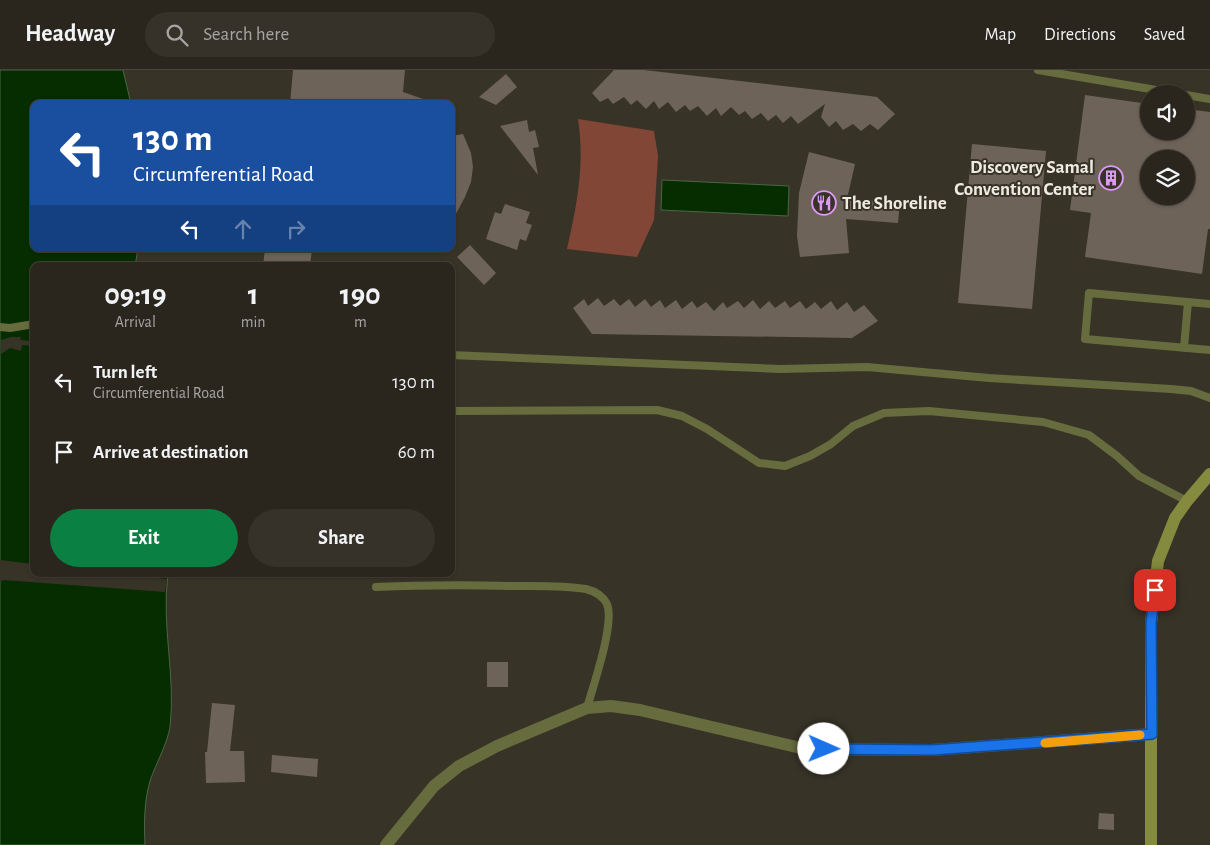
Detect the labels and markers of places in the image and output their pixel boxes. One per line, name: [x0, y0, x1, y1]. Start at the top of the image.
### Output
place label: Discovery Samal Convention Center: [954, 158, 1094, 199]
building icon: Discovery Samal Convention Center: [1098, 165, 1124, 191]
restaurant icon: The Shoreline: [811, 190, 837, 216]
place label: The Shoreline: [842, 194, 947, 213]
pin: [1134, 569, 1176, 611]

